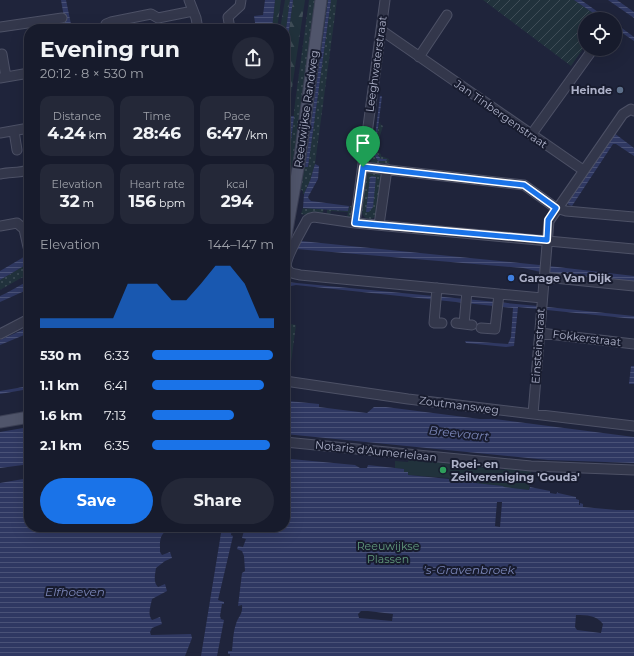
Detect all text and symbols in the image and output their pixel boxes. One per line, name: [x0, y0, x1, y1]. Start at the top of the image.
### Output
map controls: [578, 12, 622, 56]
button: locate: [578, 12, 622, 56]
street label: Leeghwaterstraat: [362, 14, 390, 113]
text: Evening run: [40, 36, 180, 63]
button: share: [232, 37, 274, 79]
street label: Reeuwijkse Randweg: [291, 49, 321, 169]
text: 20:12 · 8 × 530 m: [40, 65, 144, 81]
street label: Jan Tinbergenstraat: [451, 76, 551, 152]
place label: Heinde: [571, 83, 612, 97]
marker: Heinde: [615, 85, 625, 95]
text: Distance: [53, 109, 101, 123]
text: Time: [143, 109, 171, 123]
text: Pace: [224, 109, 250, 123]
text: 4.24: [47, 123, 86, 143]
text: 28:46: [133, 123, 181, 143]
text: 6:47: [206, 123, 243, 143]
pin: [346, 126, 380, 167]
text: km: [86, 128, 107, 142]
text: /km: [243, 128, 268, 142]
icon: arrive: [352, 132, 374, 154]
text: Elevation: [52, 177, 102, 191]
text: Heart rate: [129, 177, 185, 191]
text: kcal: [226, 177, 248, 191]
text: 32: [60, 191, 80, 211]
text: 156: [128, 191, 156, 211]
text: 294: [221, 191, 253, 211]
text: m: [80, 196, 94, 210]
text: bpm: [156, 196, 186, 210]
text: Elevation: [40, 236, 100, 252]
text: 144–147 m: [208, 236, 274, 252]
place label: Garage Van Dijk: [519, 271, 612, 285]
marker: Garage Van Dijk: [506, 273, 516, 283]
street label: Einsteinstraat: [528, 307, 548, 384]
street label: Fokkerstraat: [552, 327, 623, 349]
text: 530 m: [40, 347, 82, 363]
text: 6:33: [104, 347, 129, 363]
text: 1.1 km: [40, 377, 79, 393]
text: 6:41: [104, 377, 128, 393]
street label: Zoutmansweg: [418, 393, 500, 417]
text: 1.6 km: [40, 407, 82, 423]
text: 7:13: [104, 407, 126, 423]
water label: Breevaart: [428, 422, 490, 444]
text: 2.1 km: [40, 437, 82, 453]
text: 6:35: [104, 437, 129, 453]
street label: Notaris d'Aumerielaan: [315, 438, 437, 464]
place label: Roei- en Zeilvereniging 'Gouda': [451, 457, 580, 484]
marker: Roei- en Zeilvereniging 'Gouda': [438, 465, 448, 475]
button: Save: [40, 478, 153, 524]
button: Share: [161, 478, 274, 524]
park label: Reeuwijkse Plassen: [357, 539, 420, 566]
water label: 's-Gravenbroek: [423, 562, 516, 577]
water label: Elfhoeven: [45, 584, 105, 599]

